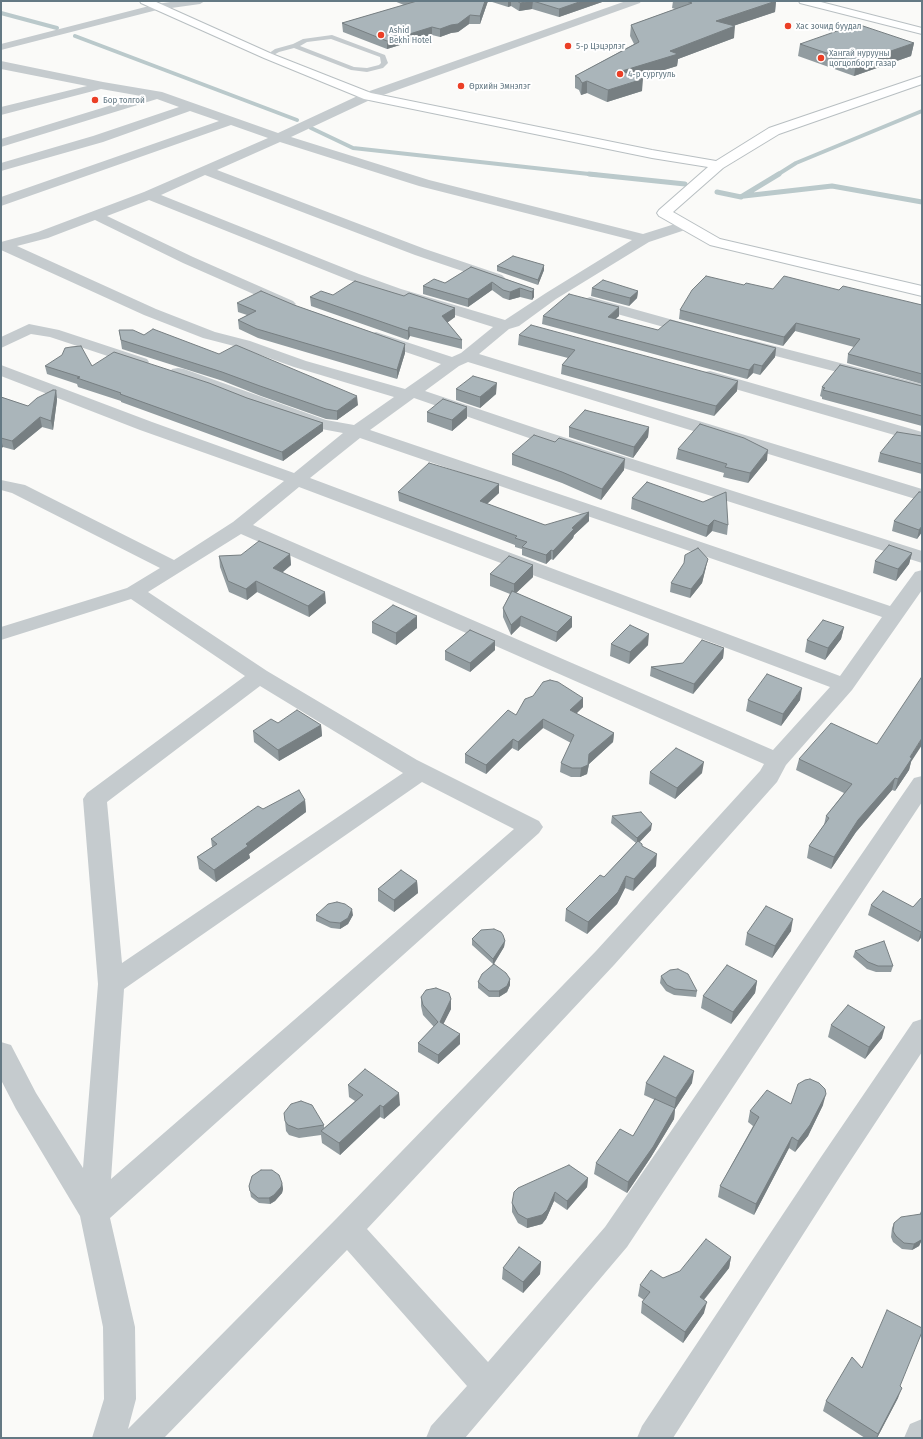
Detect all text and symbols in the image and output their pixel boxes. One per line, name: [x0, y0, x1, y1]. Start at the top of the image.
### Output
marker: Хас зочид буудал: [783, 21, 793, 31]
place label: Хас зочид буудал: [796, 21, 861, 31]
place label: Ashid Bekhi Hotel: [389, 25, 432, 46]
marker: Ashid Bekhi Hotel: [376, 30, 386, 40]
marker: 5-р Цэцэрлэг: [563, 41, 573, 51]
place label: 5-р Цэцэрлэг: [576, 41, 625, 51]
place label: Хангай нурууны цогцолборт газар: [829, 48, 896, 69]
marker: Хангай нурууны цогцолборт газар: [816, 53, 826, 63]
marker: 4-р сургууль: [615, 69, 625, 79]
place label: 4-р сургууль: [628, 69, 675, 79]
marker: Өрхийн Эмнэлэг: [456, 81, 466, 91]
place label: Өрхийн Эмнэлэг: [469, 81, 530, 91]
marker: Бор толгой: [90, 95, 100, 105]
place label: Бор толгой: [103, 95, 145, 105]

